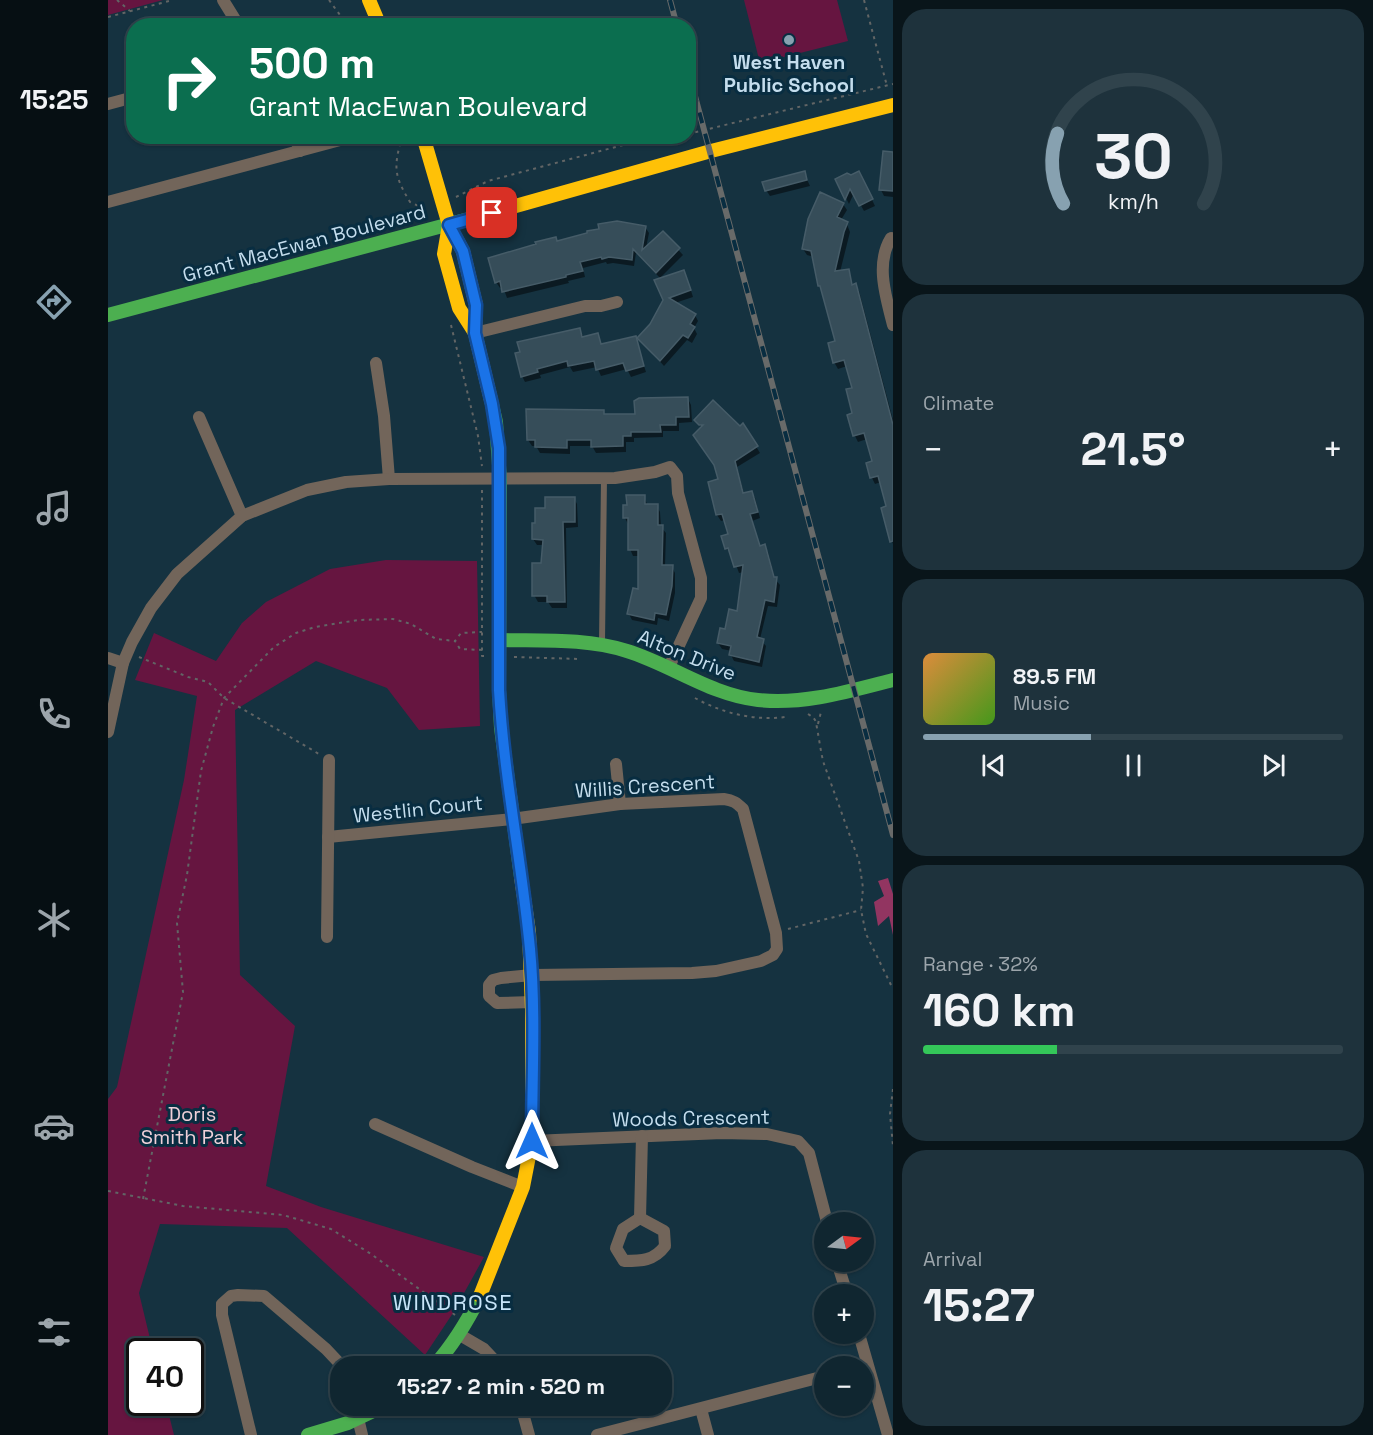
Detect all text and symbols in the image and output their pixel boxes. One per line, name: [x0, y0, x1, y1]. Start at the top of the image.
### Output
marker: West Haven Public School: [782, 33, 796, 47]
text: 500 m: [249, 37, 375, 90]
icon: right: [150, 42, 228, 120]
place label: West Haven Public School: [724, 49, 854, 98]
text: 15:25: [20, 82, 88, 117]
text: Grant MacEwan Boulevard: [249, 89, 588, 124]
text: 30: [1094, 117, 1172, 196]
pin: [466, 187, 517, 238]
text: km/h: [1107, 188, 1159, 215]
icon: arrive: [475, 196, 508, 229]
street label: Grant MacEwan Boulevard: [179, 198, 429, 288]
icon: directions: [33, 281, 75, 323]
text: Climate: [923, 390, 994, 416]
text: 21.5°: [1080, 421, 1186, 478]
text: −: [923, 429, 943, 471]
text: +: [1323, 429, 1343, 471]
icon: music: [33, 487, 75, 529]
street label: Alton Drive: [634, 623, 740, 687]
text: 89.5 FM: [1013, 662, 1096, 690]
text: Music: [1013, 690, 1070, 716]
icon: phone: [33, 693, 75, 735]
icon: previous: [977, 749, 1010, 782]
icon: pause: [1117, 749, 1150, 782]
icon: next: [1257, 749, 1290, 782]
street label: Willis Crescent: [574, 768, 716, 804]
street label: Westlin Court: [352, 789, 484, 829]
icon: climate: [33, 899, 75, 941]
text: Range · 32%: [923, 951, 1038, 977]
text: 160 km: [923, 982, 1076, 1039]
park label: Doris Smith Park: [141, 1101, 244, 1150]
street label: Woods Crescent: [612, 1104, 770, 1132]
icon: car: [33, 1105, 75, 1147]
position arrow: [500, 1109, 564, 1173]
north arrow: [814, 1212, 874, 1272]
map controls: [814, 1212, 874, 1416]
text: Arrival: [923, 1246, 982, 1272]
text: 15:27: [923, 1277, 1035, 1334]
button: +: [814, 1284, 874, 1344]
district label: WINDROSE: [393, 1288, 513, 1316]
icon: filters: [33, 1311, 75, 1353]
speed limit sign: 40: [126, 1338, 204, 1416]
button: −: [814, 1356, 874, 1416]
text: 15:27 · 2 min · 520 m: [397, 1372, 605, 1400]

